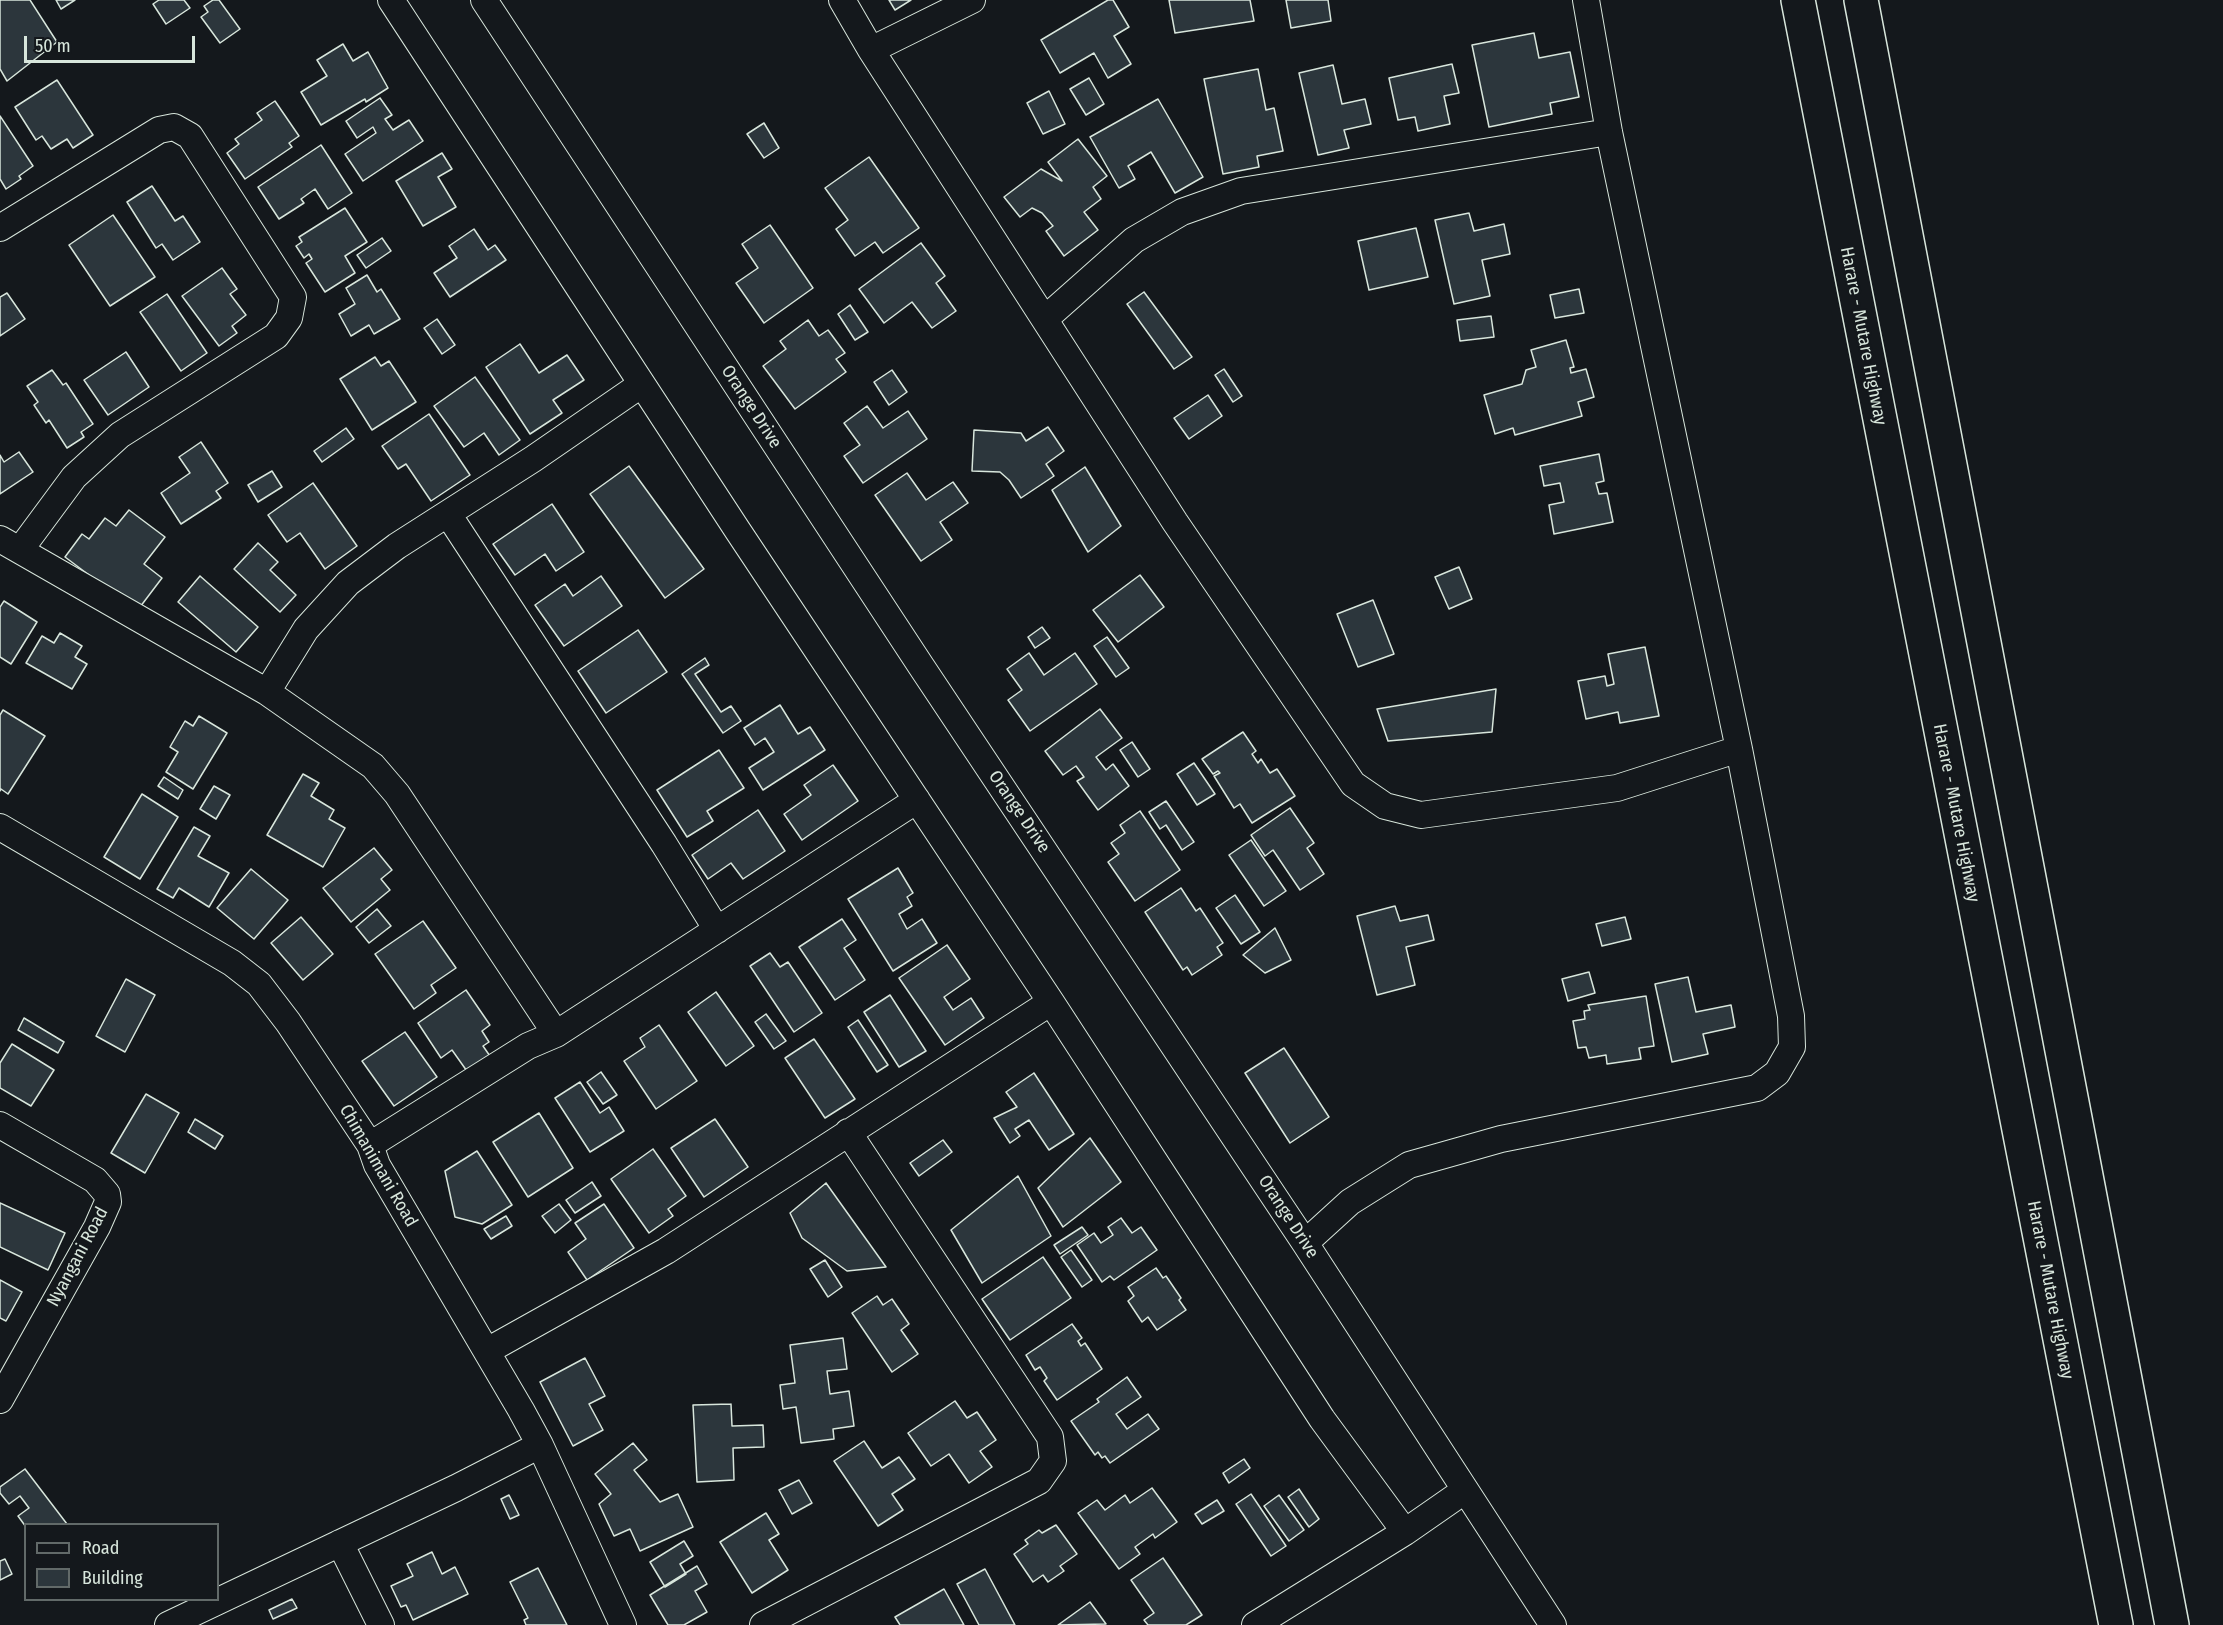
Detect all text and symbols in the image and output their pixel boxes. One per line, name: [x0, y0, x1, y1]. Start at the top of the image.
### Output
scale bar: [27, 24, 198, 62]
text: 50 m: [35, 35, 71, 57]
street label: Harare - Mutare Highway: [1835, 245, 1891, 427]
street label: Orange Drive: [716, 361, 786, 453]
street label: Harare - Mutare Highway: [1928, 722, 1984, 904]
street label: Orange Drive: [984, 767, 1054, 857]
street label: Chimanimani Road: [334, 1101, 422, 1231]
street label: Orange Drive: [1253, 1171, 1323, 1263]
street label: Harare - Mutare Highway: [2022, 1199, 2078, 1381]
street label: Nyangani Road: [43, 1204, 113, 1310]
legend: [24, 1523, 219, 1601]
text: Road: [82, 1537, 119, 1559]
text: Building: [82, 1567, 143, 1589]

